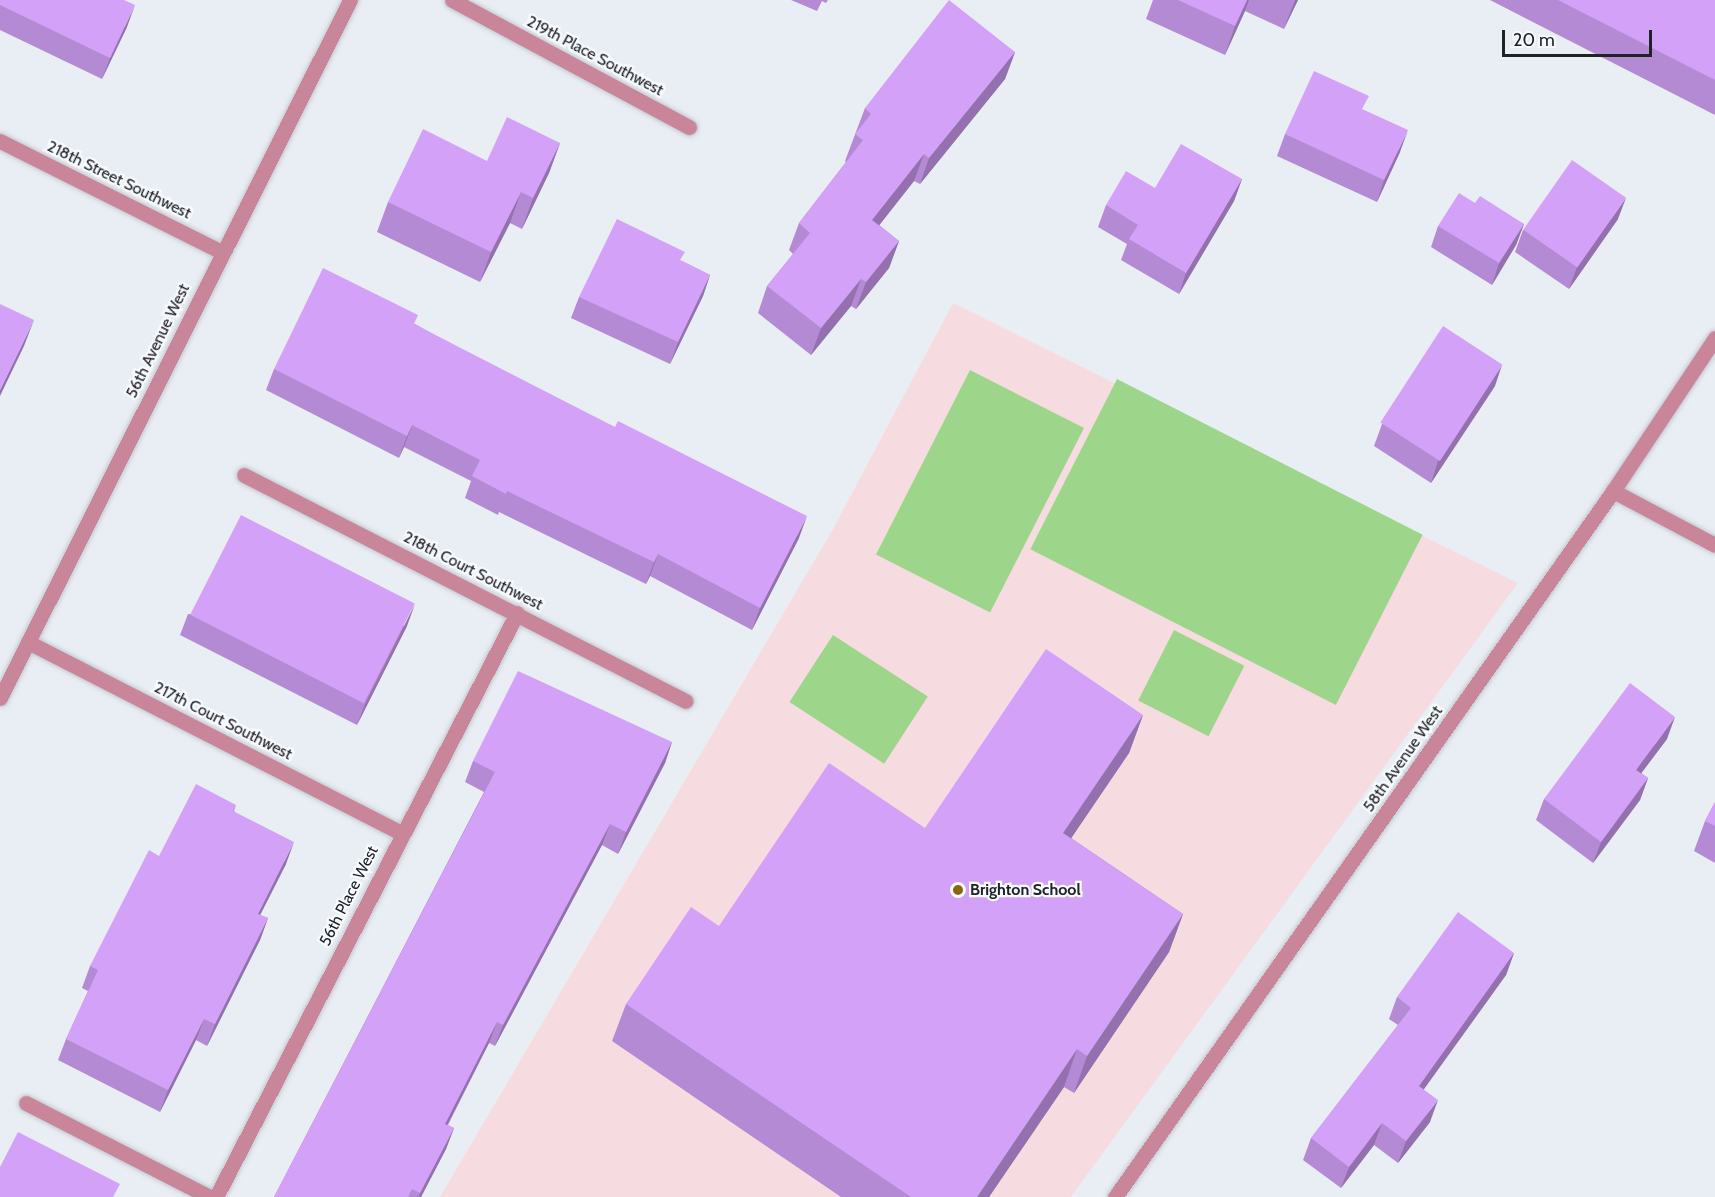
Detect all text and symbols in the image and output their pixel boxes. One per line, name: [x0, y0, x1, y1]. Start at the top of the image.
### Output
street label: 219th Place Southwest: [523, 12, 667, 100]
scale bar: [1505, 18, 1655, 56]
text: 20 m: [1513, 29, 1555, 51]
street label: 218th Street Southwest: [44, 137, 194, 223]
street label: 56th Avenue West: [122, 281, 194, 401]
street label: 218th Court Southwest: [400, 527, 546, 615]
street label: 217th Court Southwest: [151, 678, 295, 764]
street label: 58th Avenue West: [1359, 702, 1447, 816]
street label: 56th Place West: [316, 843, 382, 949]
place label: Brighton School: [970, 880, 1081, 900]
marker: Brighton School: [951, 883, 965, 897]

